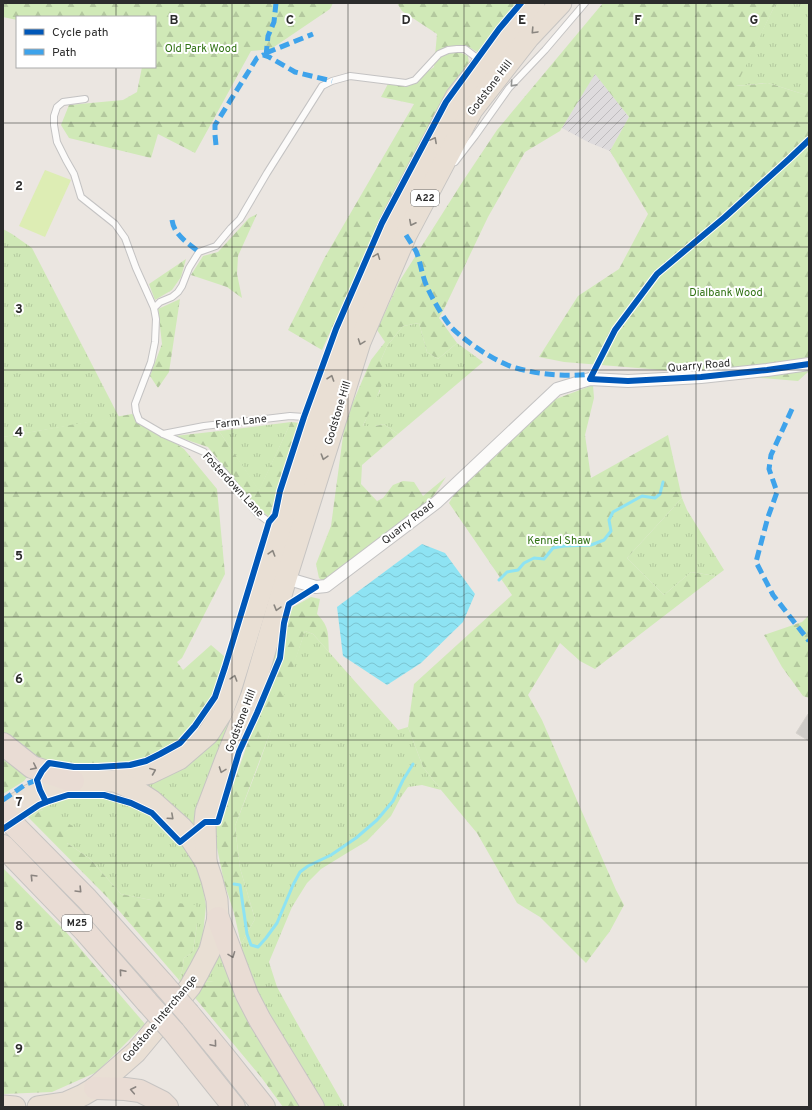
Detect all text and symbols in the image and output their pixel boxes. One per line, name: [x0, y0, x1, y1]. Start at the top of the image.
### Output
text: B: [170, 13, 179, 29]
text: C: [286, 13, 294, 29]
text: D: [401, 13, 411, 29]
text: E: [518, 13, 526, 29]
text: F: [634, 13, 642, 29]
text: G: [750, 13, 759, 29]
legend: [16, 16, 156, 68]
text: Cycle path: [52, 25, 109, 41]
one-way arrow: [532, 27, 539, 34]
park label: Old Park Wood: [165, 42, 237, 56]
text: Path: [52, 45, 77, 61]
street label: Godstone Hill: [464, 57, 516, 119]
one-way arrow: [510, 79, 517, 87]
one-way arrow: [429, 137, 436, 144]
text: 2: [15, 179, 23, 195]
road number: A22: [411, 190, 439, 206]
one-way arrow: [410, 219, 417, 226]
one-way arrow: [372, 253, 380, 260]
park label: Dialbank Wood: [689, 286, 763, 300]
text: 3: [15, 302, 23, 318]
one-way arrow: [357, 339, 365, 346]
street label: Quarry Road: [667, 356, 731, 376]
one-way arrow: [326, 375, 335, 382]
street label: Godstone Hill: [322, 379, 354, 447]
street label: Farm Lane: [214, 412, 268, 432]
text: 4: [15, 425, 23, 441]
street label: Fosterdown Lane: [199, 450, 267, 520]
one-way arrow: [320, 453, 329, 460]
street label: Quarry Road: [379, 498, 437, 548]
park label: Kennel Shaw: [527, 534, 591, 548]
text: 5: [15, 549, 23, 565]
one-way arrow: [267, 550, 276, 557]
one-way arrow: [273, 604, 282, 611]
text: 6: [15, 672, 23, 688]
one-way arrow: [229, 674, 238, 681]
street label: Godstone Hill: [223, 688, 259, 754]
one-way arrow: [30, 762, 38, 770]
one-way arrow: [218, 767, 226, 774]
one-way arrow: [149, 768, 156, 776]
text: 7: [16, 795, 23, 811]
one-way arrow: [166, 813, 173, 820]
one-way arrow: [31, 874, 38, 882]
one-way arrow: [74, 885, 82, 893]
road number: M25: [62, 915, 92, 931]
text: 8: [15, 919, 23, 935]
one-way arrow: [228, 951, 236, 958]
one-way arrow: [120, 970, 127, 977]
street label: Godstone Interchange: [119, 973, 201, 1065]
one-way arrow: [210, 1040, 217, 1047]
text: 9: [15, 1042, 23, 1058]
one-way arrow: [130, 1087, 136, 1095]

